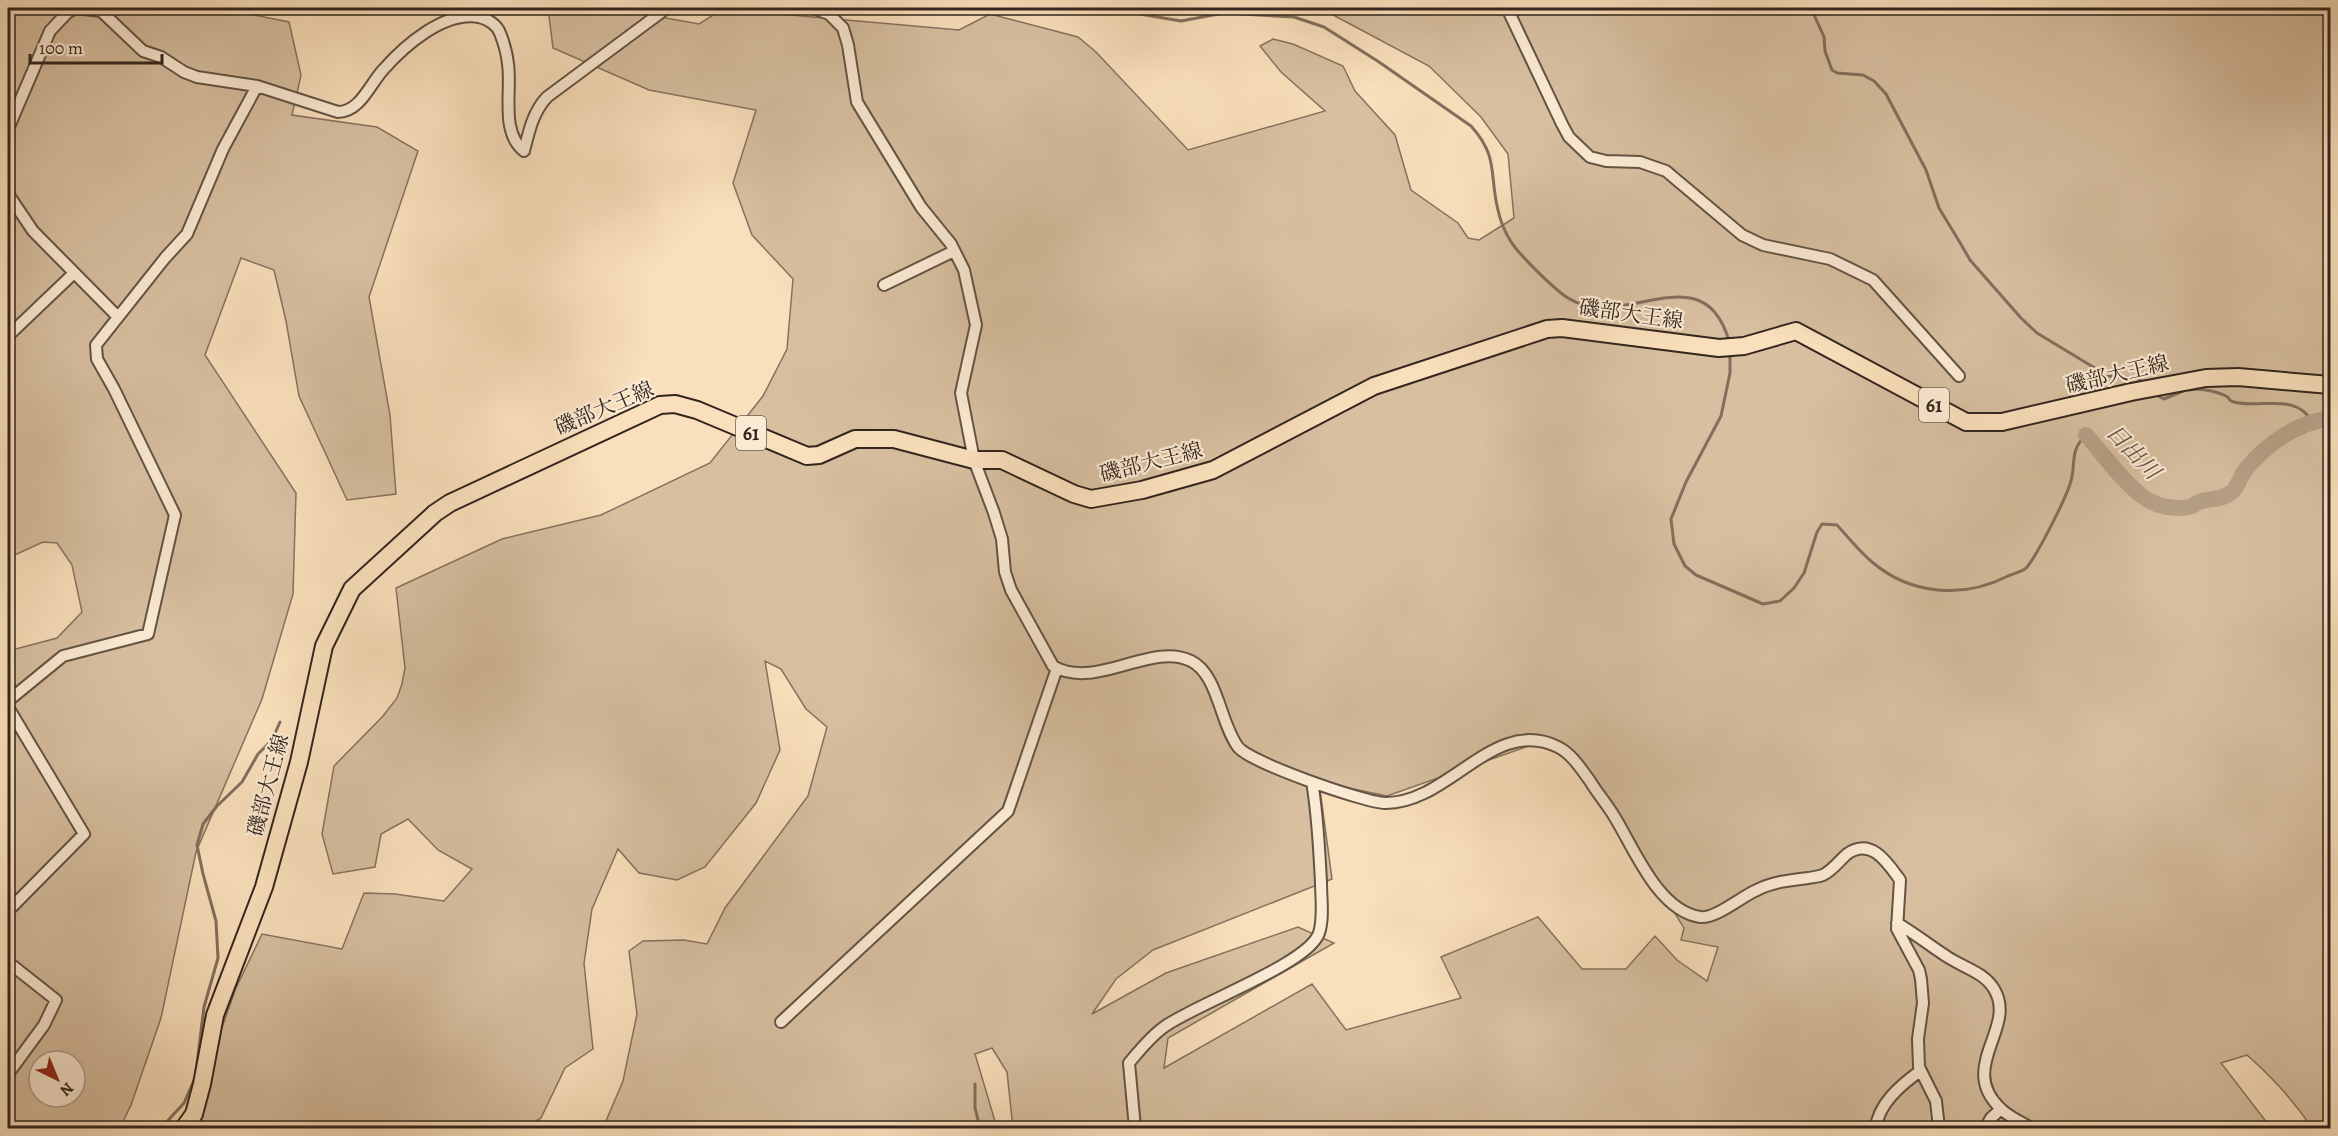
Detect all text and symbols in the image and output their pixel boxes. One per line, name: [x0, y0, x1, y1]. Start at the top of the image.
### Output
scale bar: [30, 27, 162, 65]
text: 100 m: [39, 36, 83, 60]
street label: 磯部大王線: [1577, 293, 1685, 335]
street label: 磯部大王線: [2063, 349, 2171, 399]
street label: 磯部大王線: [550, 375, 658, 441]
road number: 61: [1919, 388, 1949, 422]
road number: 61: [736, 416, 766, 450]
water label: 日出川: [2099, 418, 2168, 488]
street label: 磯部大王線: [1097, 436, 1205, 488]
street label: 磯部大王線: [241, 731, 295, 839]
north arrow: [27, 1049, 87, 1109]
text: N: [55, 1077, 78, 1101]

